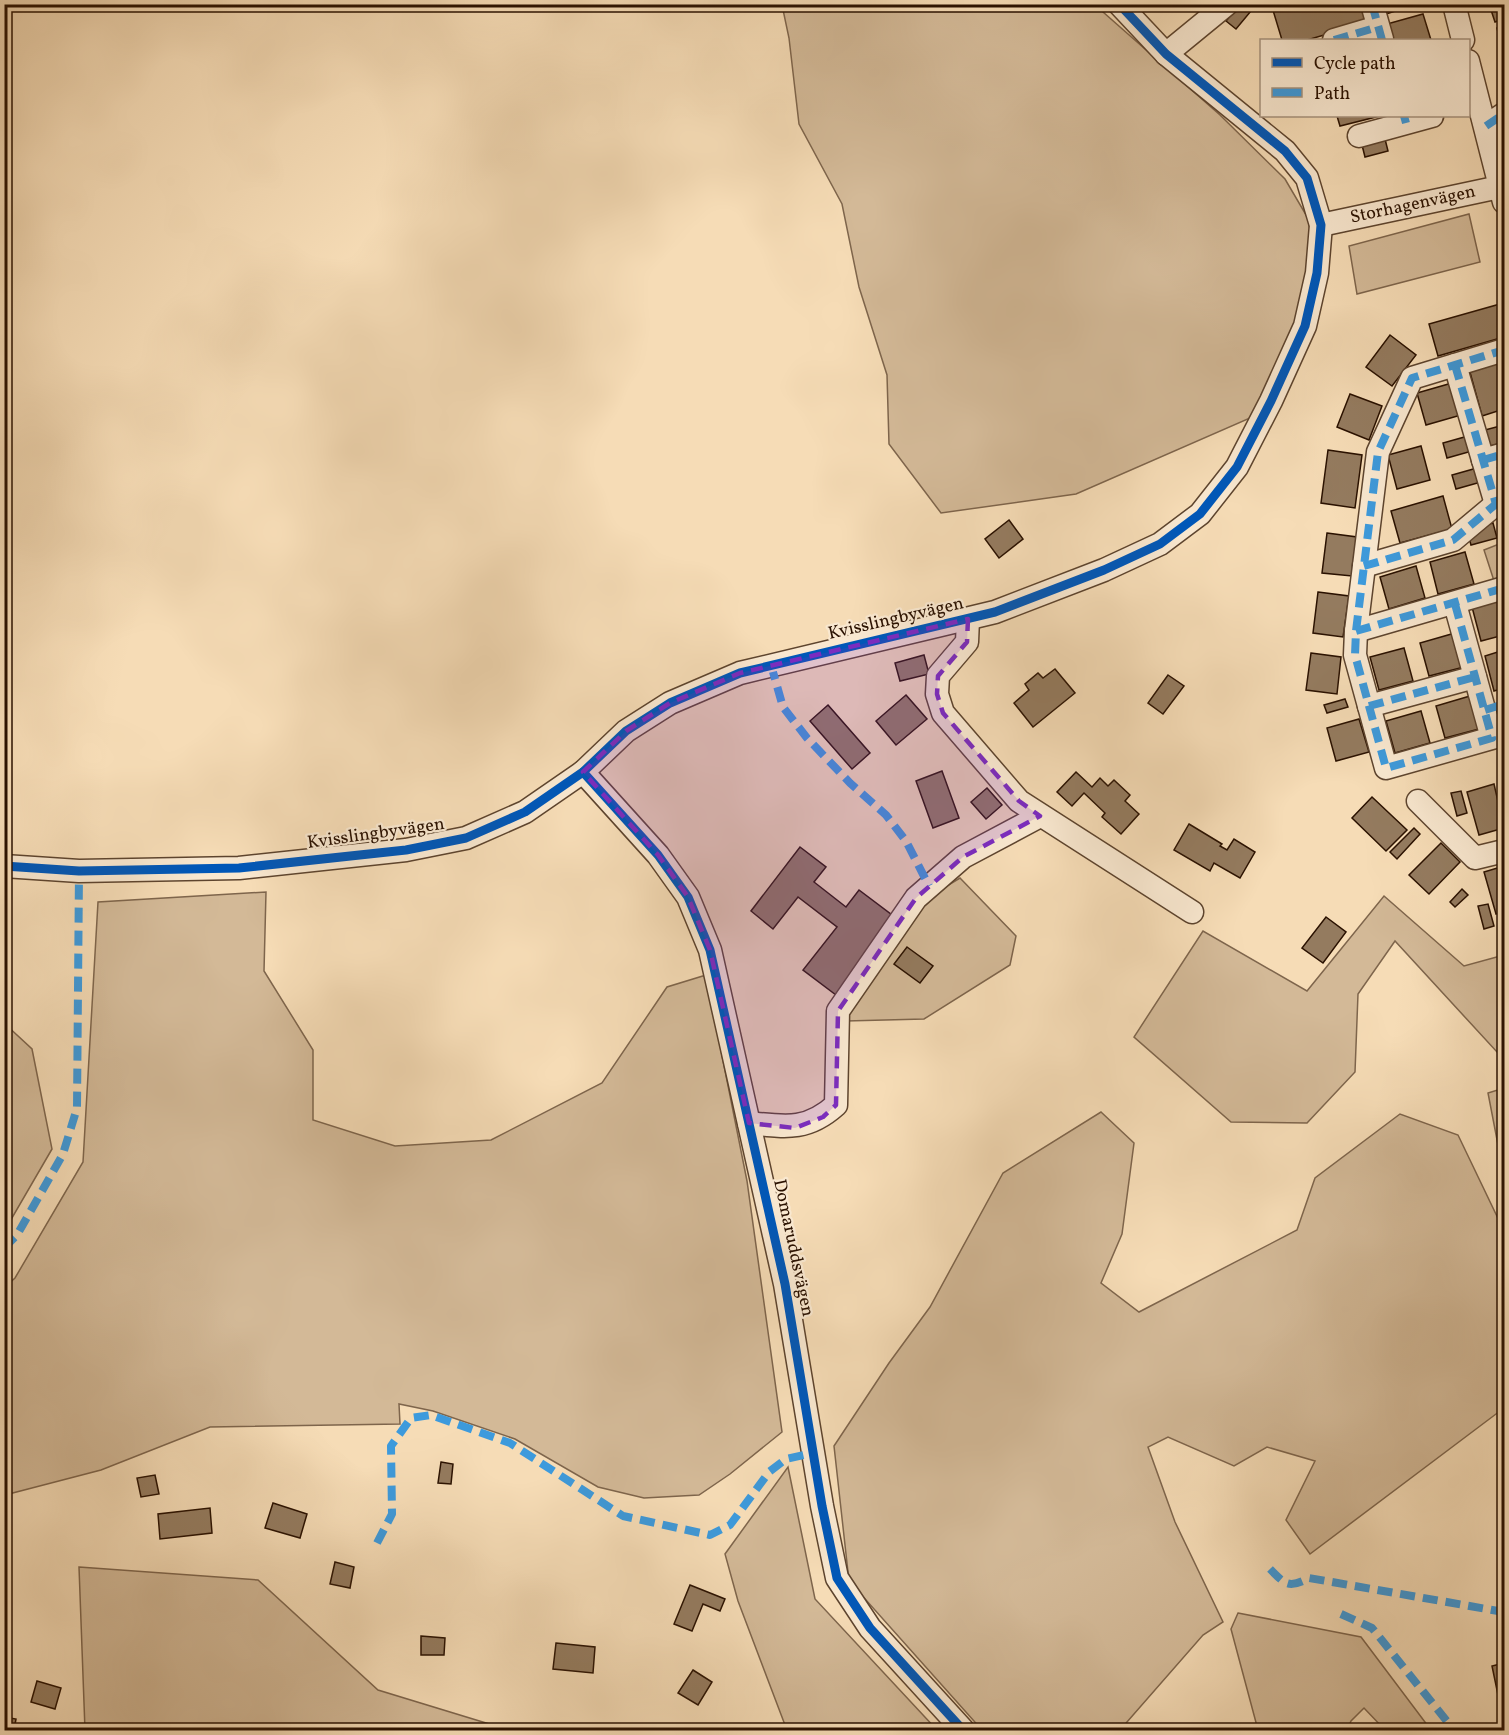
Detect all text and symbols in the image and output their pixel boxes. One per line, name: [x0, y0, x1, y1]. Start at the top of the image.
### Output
legend: [1260, 39, 1470, 117]
text: Cycle path: [1314, 52, 1396, 77]
text: Path: [1314, 82, 1350, 107]
street label: Storhagenvägen: [1348, 179, 1478, 230]
street label: Kvisslingbyvägen: [826, 591, 966, 647]
street label: Kvisslingbyvägen: [306, 812, 446, 856]
street label: Domaruddsvägen: [766, 1177, 820, 1319]

